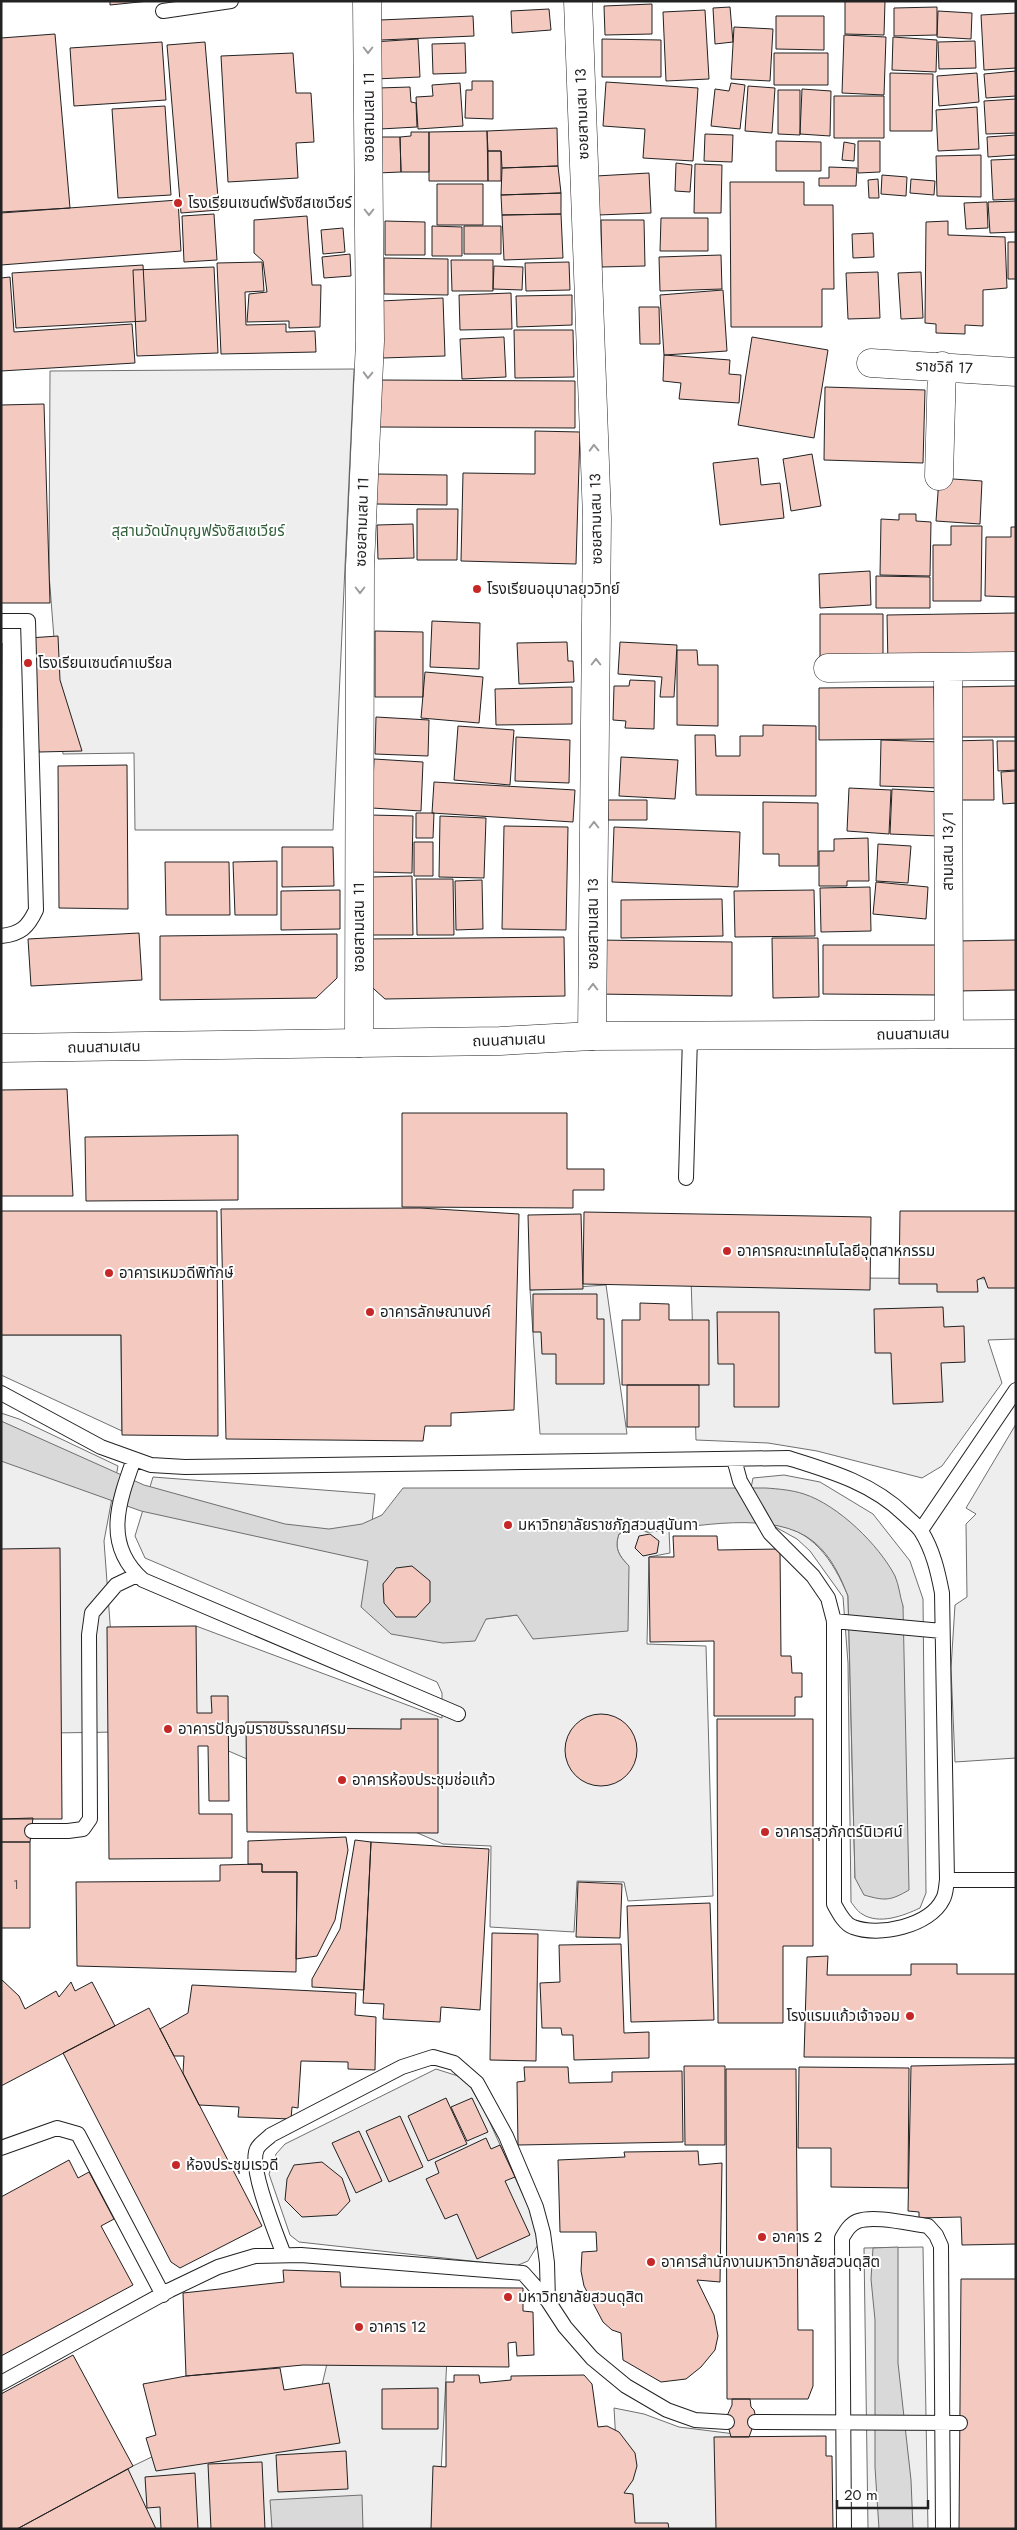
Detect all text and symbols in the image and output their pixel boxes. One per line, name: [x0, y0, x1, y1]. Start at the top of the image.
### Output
one-way arrow: [363, 46, 374, 54]
street label: ซอยสามเสน 13: [569, 68, 595, 160]
street label: ซอยสามเสน 11: [358, 72, 380, 162]
place label: โรงเรียนเซนต์ฟรังซีสเซเวียร์: [188, 192, 353, 214]
marker: โรงเรียนเซนต์ฟรังซีสเซเวียร์: [172, 197, 184, 209]
one-way arrow: [364, 209, 374, 217]
street label: ราชวิถี 17: [915, 355, 973, 379]
one-way arrow: [363, 371, 374, 379]
one-way arrow: [589, 443, 600, 451]
street label: ซอยสามเสน 13: [584, 473, 608, 565]
street label: ซอยสามเสน 11: [349, 477, 375, 567]
park label: สุสานวัดนักบุญฟรังซิสเซเวียร์: [112, 520, 285, 542]
place label: โรงเรียนอนุบาลยุววิทย์: [487, 578, 620, 600]
marker: โรงเรียนอนุบาลยุววิทย์: [471, 583, 483, 595]
one-way arrow: [355, 586, 365, 594]
place label: โรงเรียนเซนต์คาเบรียล: [38, 652, 172, 674]
marker: โรงเรียนเซนต์คาเบรียล: [22, 657, 34, 669]
one-way arrow: [591, 658, 601, 666]
street label: สามเสน 13/1: [937, 811, 959, 891]
one-way arrow: [589, 821, 599, 828]
street label: ซอยสามเสน 13: [582, 878, 604, 970]
street label: ซอยสามเสน 11: [348, 882, 370, 972]
one-way arrow: [588, 983, 598, 991]
street label: ถนนสามเสน: [876, 1022, 950, 1046]
street label: ถนนสามเสน: [472, 1028, 546, 1052]
street label: ถนนสามเสน: [67, 1035, 141, 1059]
place label: อาคารคณะเทคโนโลยีอุตสาหกรรม: [737, 1240, 935, 1262]
marker: อาคารคณะเทคโนโลยีอุตสาหกรรม: [721, 1245, 733, 1257]
place label: อาคารเหมวดีพิทักษ์: [119, 1262, 234, 1284]
marker: อาคารเหมวดีพิทักษ์: [103, 1267, 115, 1279]
place label: อาคารลักษณานงค์: [380, 1301, 491, 1323]
marker: อาคารลักษณานงค์: [364, 1306, 376, 1318]
place label: มหาวิทยาลัยราชภัฏสวนสุนันทา: [518, 1514, 698, 1536]
marker: มหาวิทยาลัยราชภัฏสวนสุนันทา: [502, 1519, 514, 1531]
place label: อาคารปัญจมราชบรรณาศรม: [178, 1718, 346, 1740]
marker: อาคารปัญจมราชบรรณาศรม: [162, 1723, 174, 1735]
place label: อาคารห้องประชุมช่อแก้ว: [352, 1769, 495, 1791]
marker: อาคารห้องประชุมช่อแก้ว: [336, 1774, 348, 1786]
place label: อาคารสุวภักตร์นิเวศน์: [775, 1821, 903, 1843]
marker: อาคารสุวภักตร์นิเวศน์: [759, 1826, 771, 1838]
house number: 1: [13, 1876, 19, 1894]
place label: โรงแรมแก้วเจ้าจอม: [786, 2005, 900, 2027]
marker: โรงแรมแก้วเจ้าจอม: [904, 2010, 916, 2022]
place label: ห้องประชุมเรวดี: [186, 2154, 279, 2176]
marker: ห้องประชุมเรวดี: [170, 2159, 182, 2171]
place label: อาคาร 2: [772, 2226, 822, 2248]
marker: อาคาร 2: [756, 2231, 768, 2243]
place label: อาคารสำนักงานมหาวิทยาลัยสวนดุสิต: [661, 2251, 880, 2273]
marker: อาคารสำนักงานมหาวิทยาลัยสวนดุสิต: [645, 2256, 657, 2268]
place label: มหาวิทยาลัยสวนดุสิต: [518, 2286, 644, 2308]
marker: มหาวิทยาลัยสวนดุสิต: [502, 2291, 514, 2303]
place label: อาคาร 12: [369, 2316, 426, 2338]
marker: อาคาร 12: [353, 2321, 365, 2333]
scale bar: [837, 2478, 928, 2510]
text: 20 m: [844, 2484, 878, 2506]

